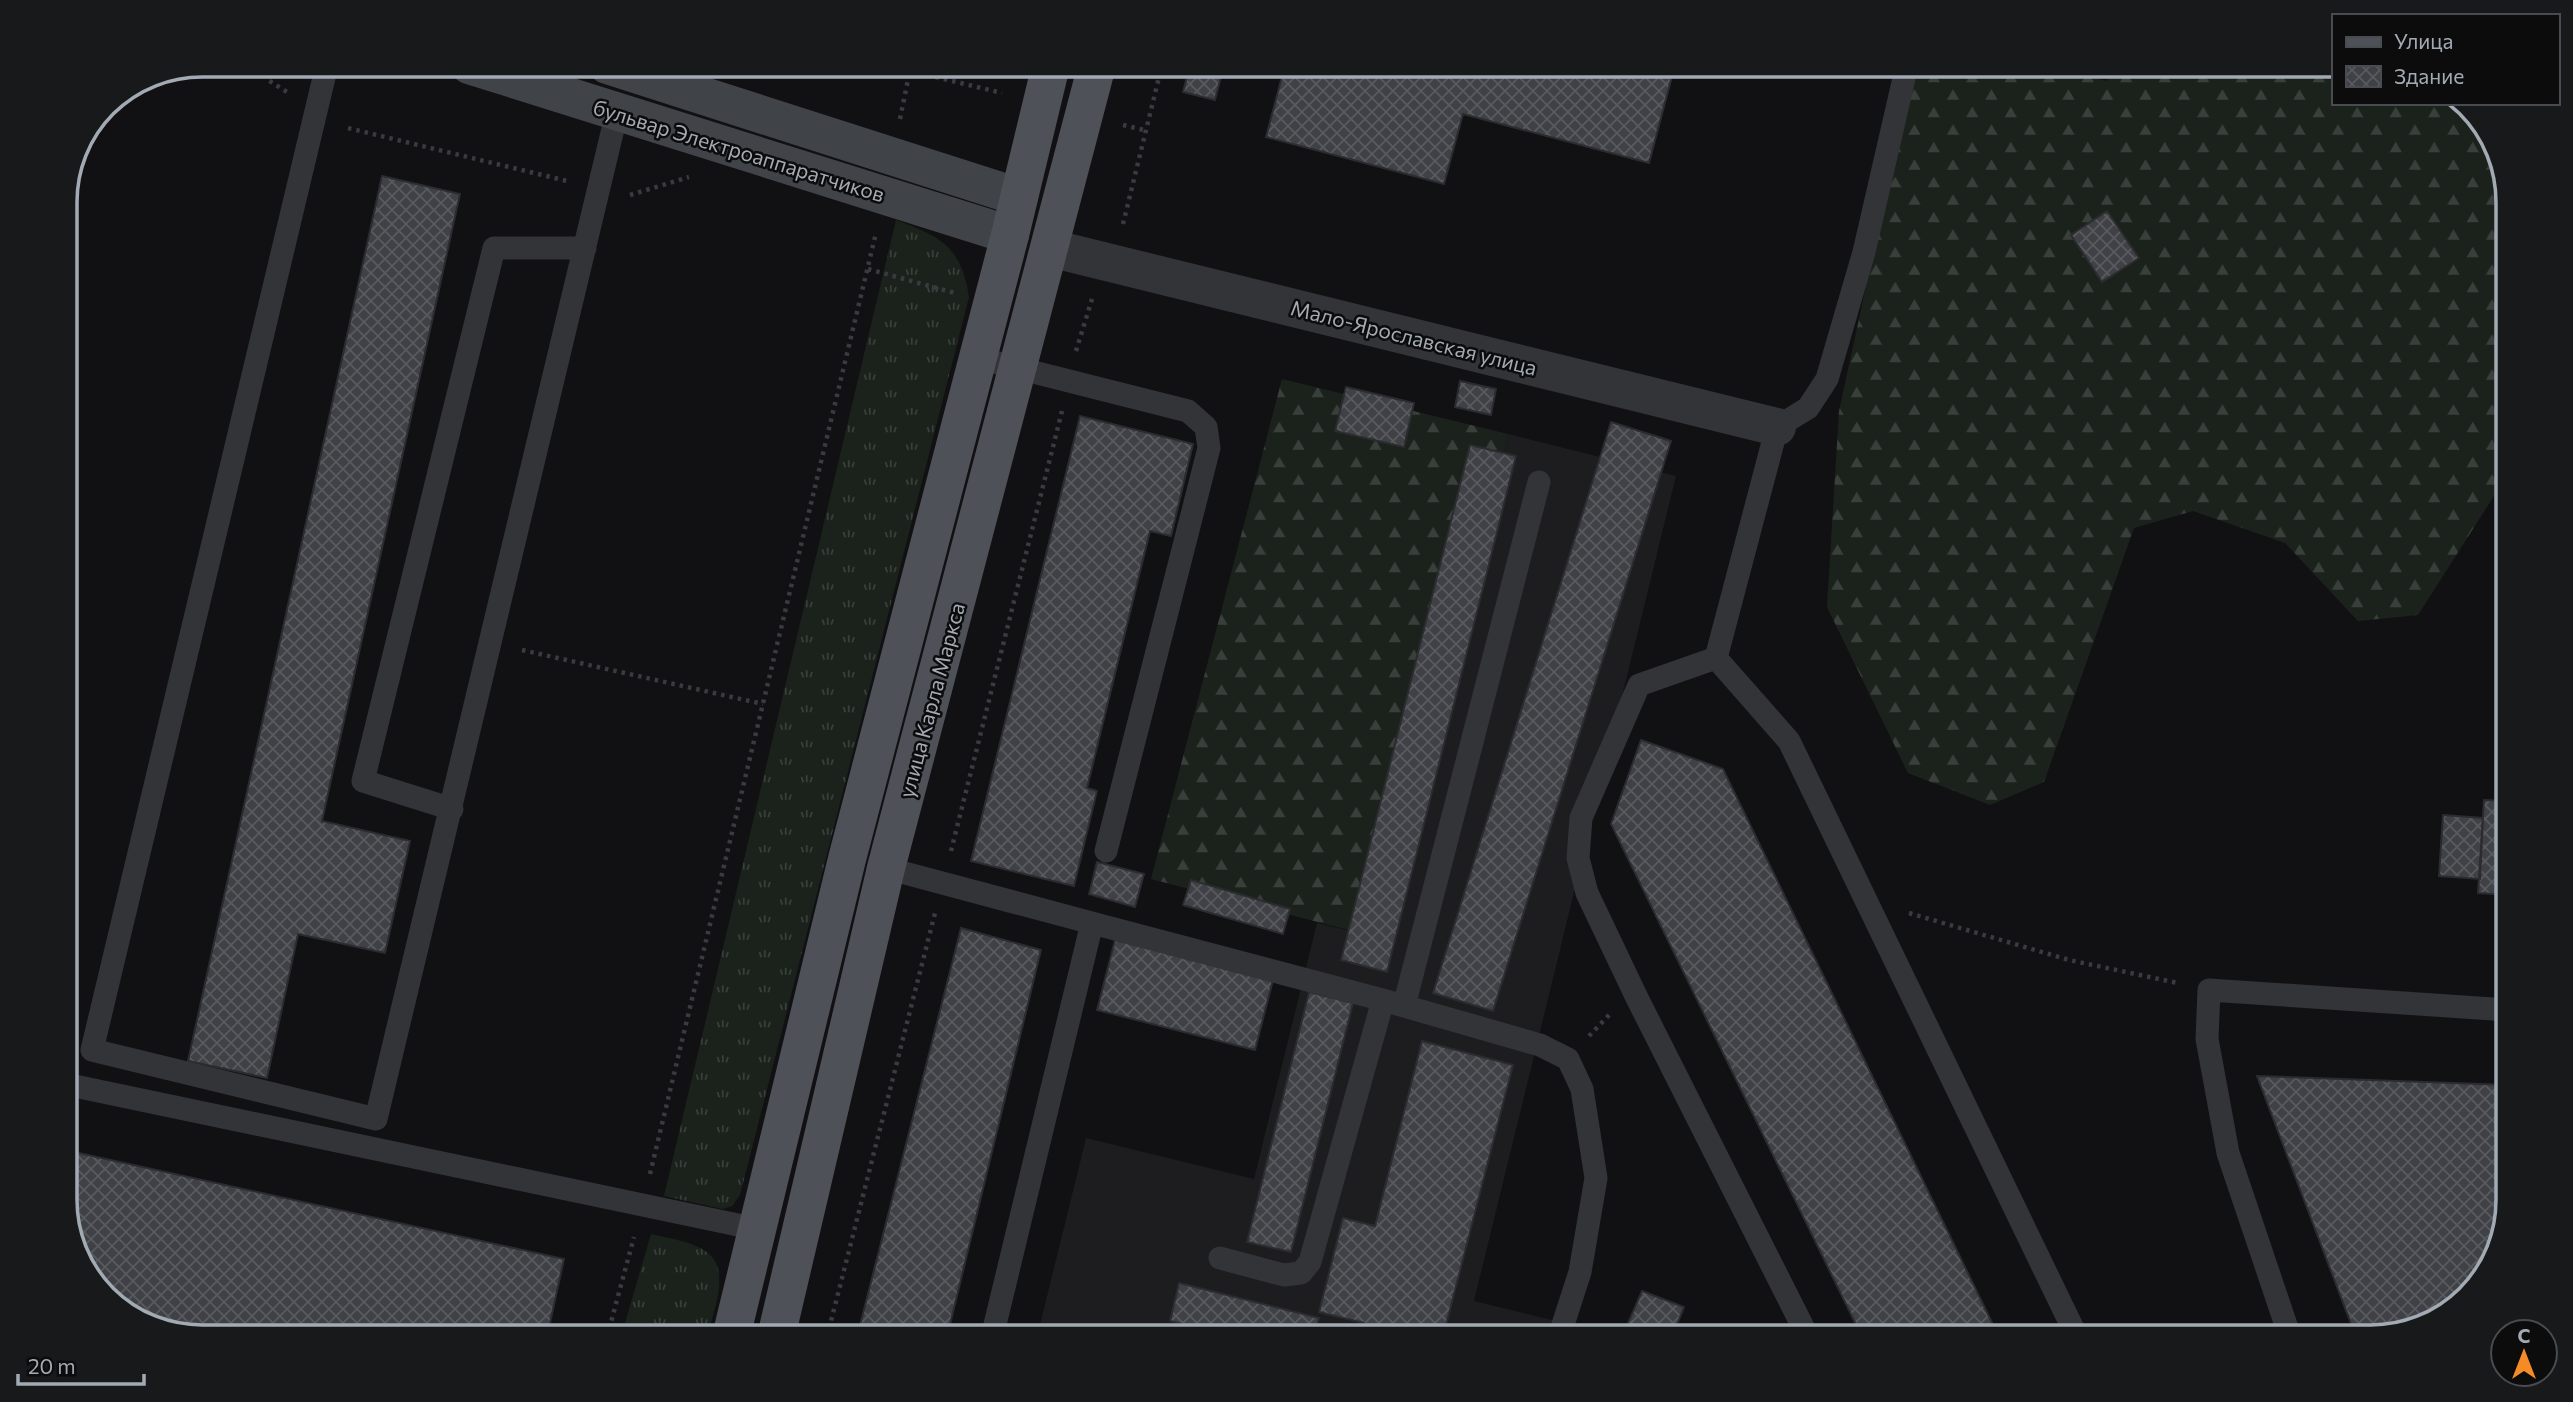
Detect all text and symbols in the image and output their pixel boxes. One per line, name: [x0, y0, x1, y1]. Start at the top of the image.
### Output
legend: [2332, 14, 2559, 105]
text: Улица: [2394, 28, 2453, 53]
text: Здание: [2394, 63, 2464, 88]
street label: бульвар Электроаппаратчиков: [590, 94, 888, 206]
street label: Мало-Ярославская улица: [1288, 294, 1540, 380]
street label: улица Карла Маркса: [893, 600, 969, 800]
north arrow: [2489, 1318, 2559, 1388]
text: С: [2518, 1324, 2531, 1347]
scale bar: [18, 1342, 144, 1386]
text: 20 m: [28, 1353, 76, 1378]

